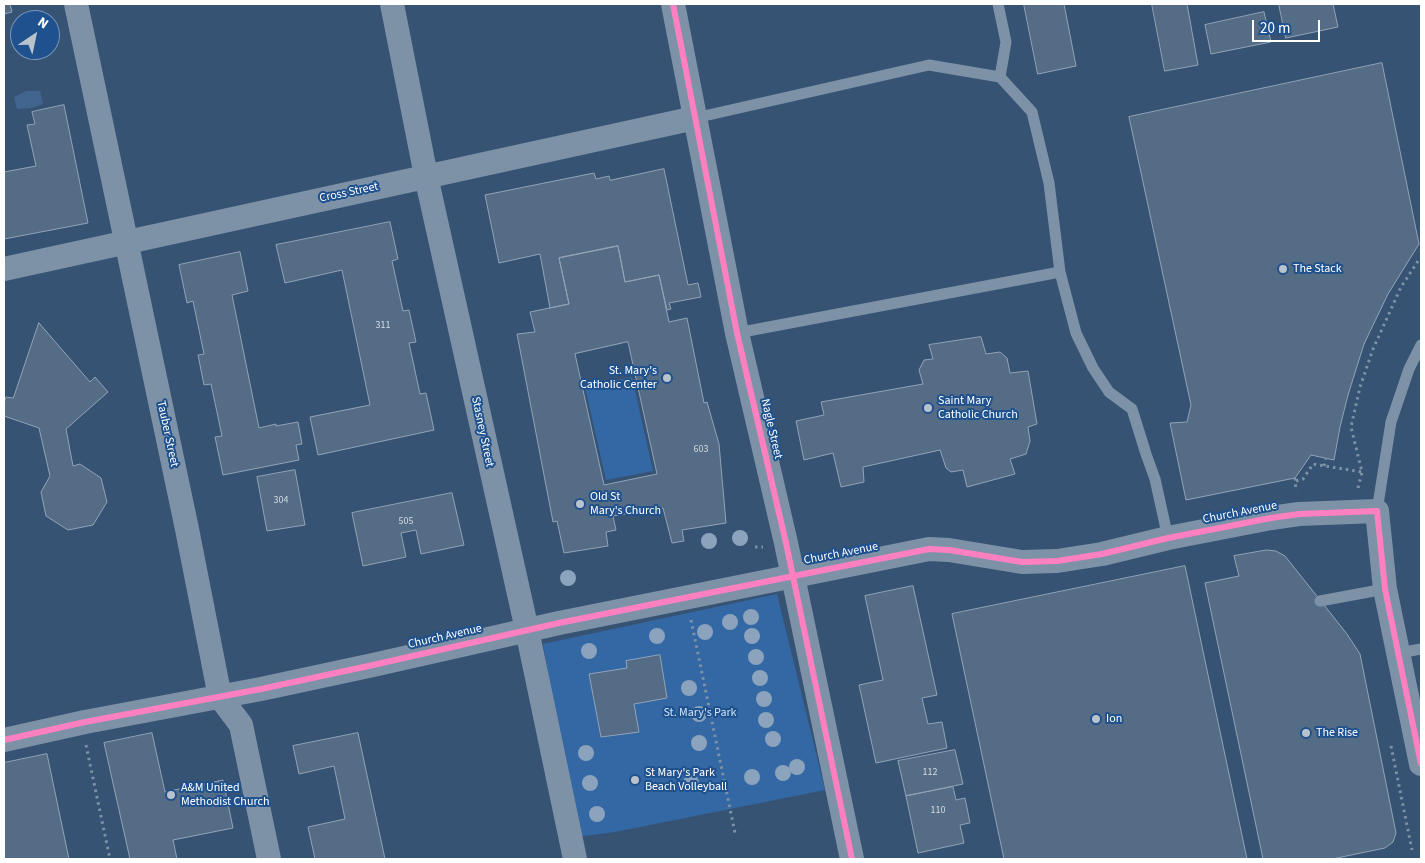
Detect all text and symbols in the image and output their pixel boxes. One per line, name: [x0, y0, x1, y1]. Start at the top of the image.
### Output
north arrow: [10, 10, 60, 60]
scale bar: [1255, 10, 1322, 42]
text: N: [33, 12, 52, 34]
text: 20 m: [1260, 18, 1290, 39]
street label: Cross Street: [318, 180, 380, 206]
place label: The Stack: [1293, 262, 1342, 276]
marker: The Stack: [1277, 263, 1289, 275]
house number: 311: [376, 320, 390, 332]
place label: St. Mary's Catholic Center: [580, 364, 657, 392]
marker: St. Mary's Catholic Center: [661, 372, 673, 384]
place label: Saint Mary Catholic Church: [938, 394, 1018, 422]
street label: Stasney Street: [468, 395, 496, 469]
street label: Nagle Street: [757, 397, 785, 461]
street label: Tauber Street: [153, 400, 181, 468]
marker: Saint Mary Catholic Church: [922, 402, 934, 414]
house number: 603: [694, 444, 708, 456]
place label: Old St Mary's Church: [590, 490, 661, 518]
house number: 304: [274, 495, 288, 507]
marker: Old St Mary's Church: [574, 498, 586, 510]
street label: Church Avenue: [1202, 499, 1278, 527]
house number: 505: [399, 516, 413, 528]
street label: Church Avenue: [803, 540, 879, 568]
street label: Church Avenue: [407, 622, 483, 652]
park label: St. Mary's Park: [663, 706, 737, 720]
place label: Ion: [1106, 712, 1122, 726]
marker: Ion: [1090, 713, 1102, 725]
place label: The Rise: [1316, 726, 1358, 740]
marker: The Rise: [1300, 727, 1312, 739]
place label: St Mary's Park Beach Volleyball: [645, 766, 727, 794]
house number: 112: [923, 767, 937, 779]
marker: St Mary's Park Beach Volleyball: [629, 774, 641, 786]
place label: A&M United Methodist Church: [181, 781, 269, 809]
marker: A&M United Methodist Church: [165, 789, 177, 801]
house number: 110: [931, 805, 945, 817]

